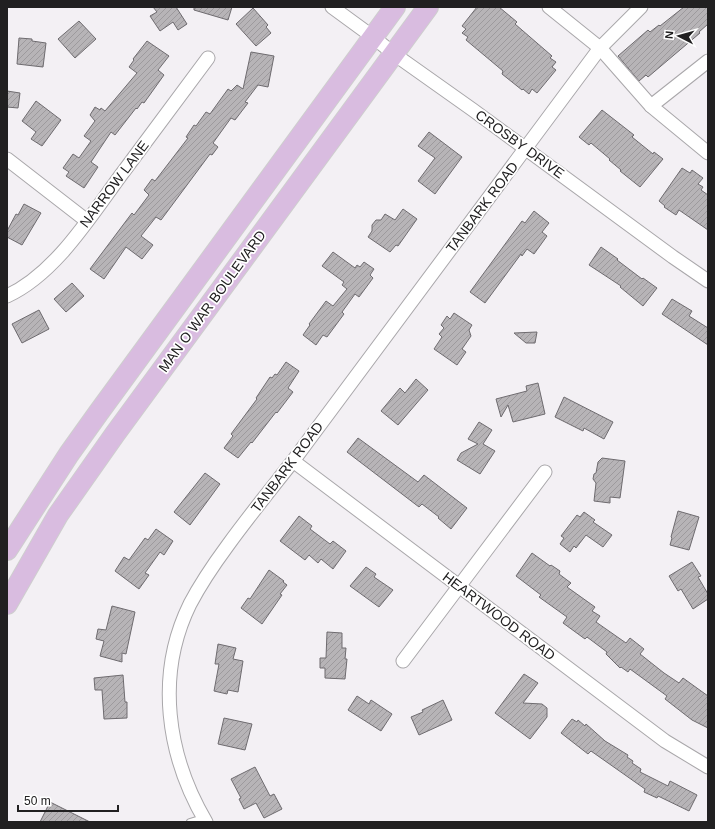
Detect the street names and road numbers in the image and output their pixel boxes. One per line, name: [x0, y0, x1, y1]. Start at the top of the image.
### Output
street label: CROSBY DRIVE: [473, 107, 567, 181]
street label: NARROW LANE: [76, 138, 152, 230]
street label: TANBARK ROAD: [443, 158, 521, 256]
street label: MAN O WAR BOULEVARD: [155, 227, 269, 375]
street label: TANBARK ROAD: [248, 418, 326, 516]
street label: HEARTWOOD ROAD: [440, 568, 558, 664]

